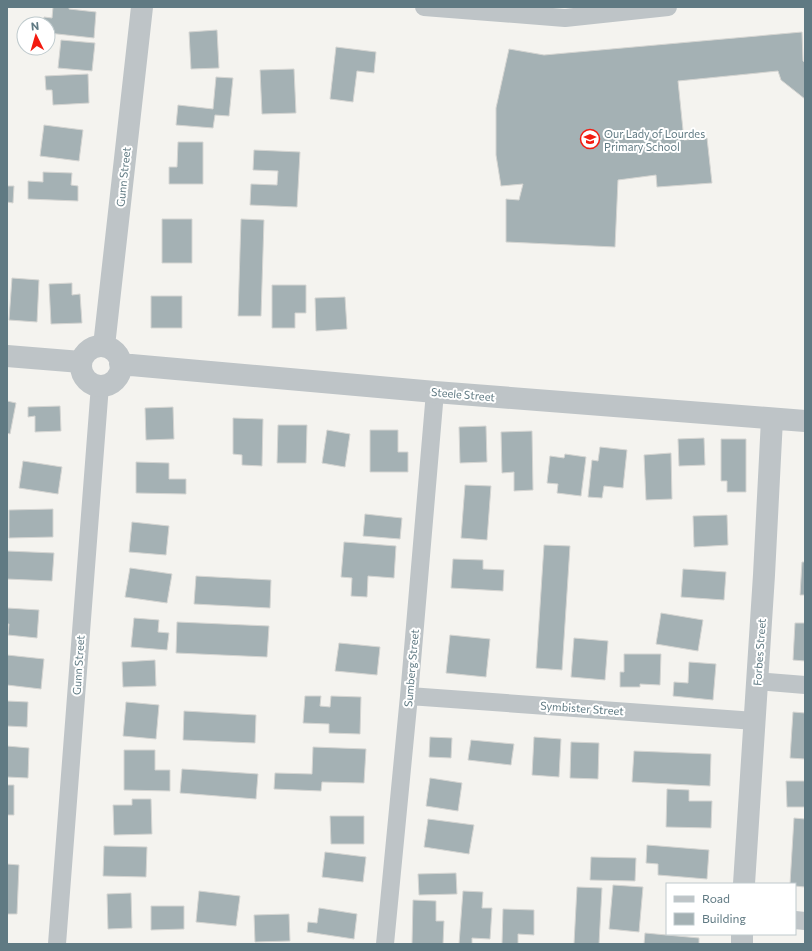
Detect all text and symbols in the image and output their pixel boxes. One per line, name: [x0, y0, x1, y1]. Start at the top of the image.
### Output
north arrow: [16, 16, 56, 56]
text: N: [30, 19, 40, 32]
place label: Our Lady of Lourdes Primary School: [604, 127, 705, 153]
school or university icon: Our Lady of Lourdes Primary School: [579, 128, 601, 150]
street label: Gunn Street: [113, 146, 133, 208]
street label: Steele Street: [430, 385, 496, 403]
street label: Forbes Street: [750, 617, 768, 686]
street label: Sumberg Street: [401, 628, 421, 707]
street label: Gunn Street: [69, 634, 87, 695]
street label: Symbister Street: [540, 699, 625, 717]
legend: [666, 883, 796, 935]
text: Road: [702, 891, 730, 905]
text: Building: [702, 911, 746, 925]

